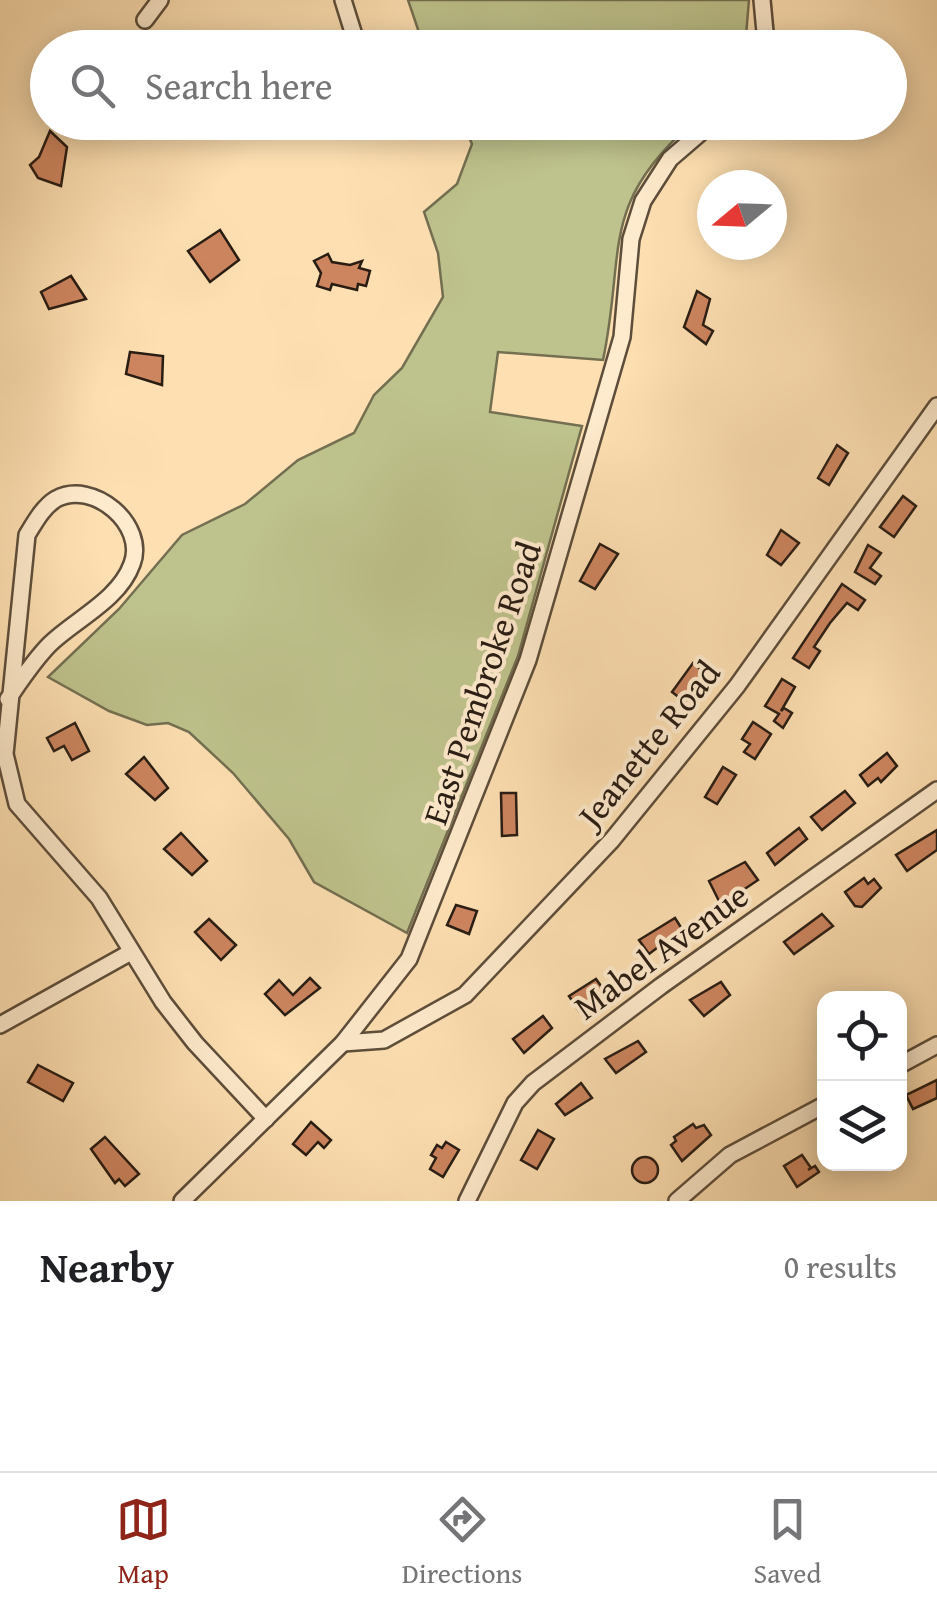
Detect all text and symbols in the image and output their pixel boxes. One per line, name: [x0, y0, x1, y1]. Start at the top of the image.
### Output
search box: [30, 30, 907, 140]
text: Search here: [145, 57, 333, 113]
icon: search: [65, 58, 120, 113]
north arrow: [697, 170, 787, 260]
street label: East Pembroke Road: [409, 534, 554, 831]
street label: Jeanette Road: [563, 649, 732, 841]
street label: Mabel Avenue: [563, 870, 759, 1031]
map controls: [817, 991, 907, 1171]
button: locate: [817, 991, 907, 1081]
button: layers: [817, 1081, 907, 1171]
text: Nearby: [40, 1236, 174, 1297]
text: 0 results: [784, 1243, 897, 1290]
tab: Map: [116, 1492, 171, 1593]
tab: Directions: [402, 1492, 522, 1593]
tab: Saved: [754, 1492, 821, 1593]

